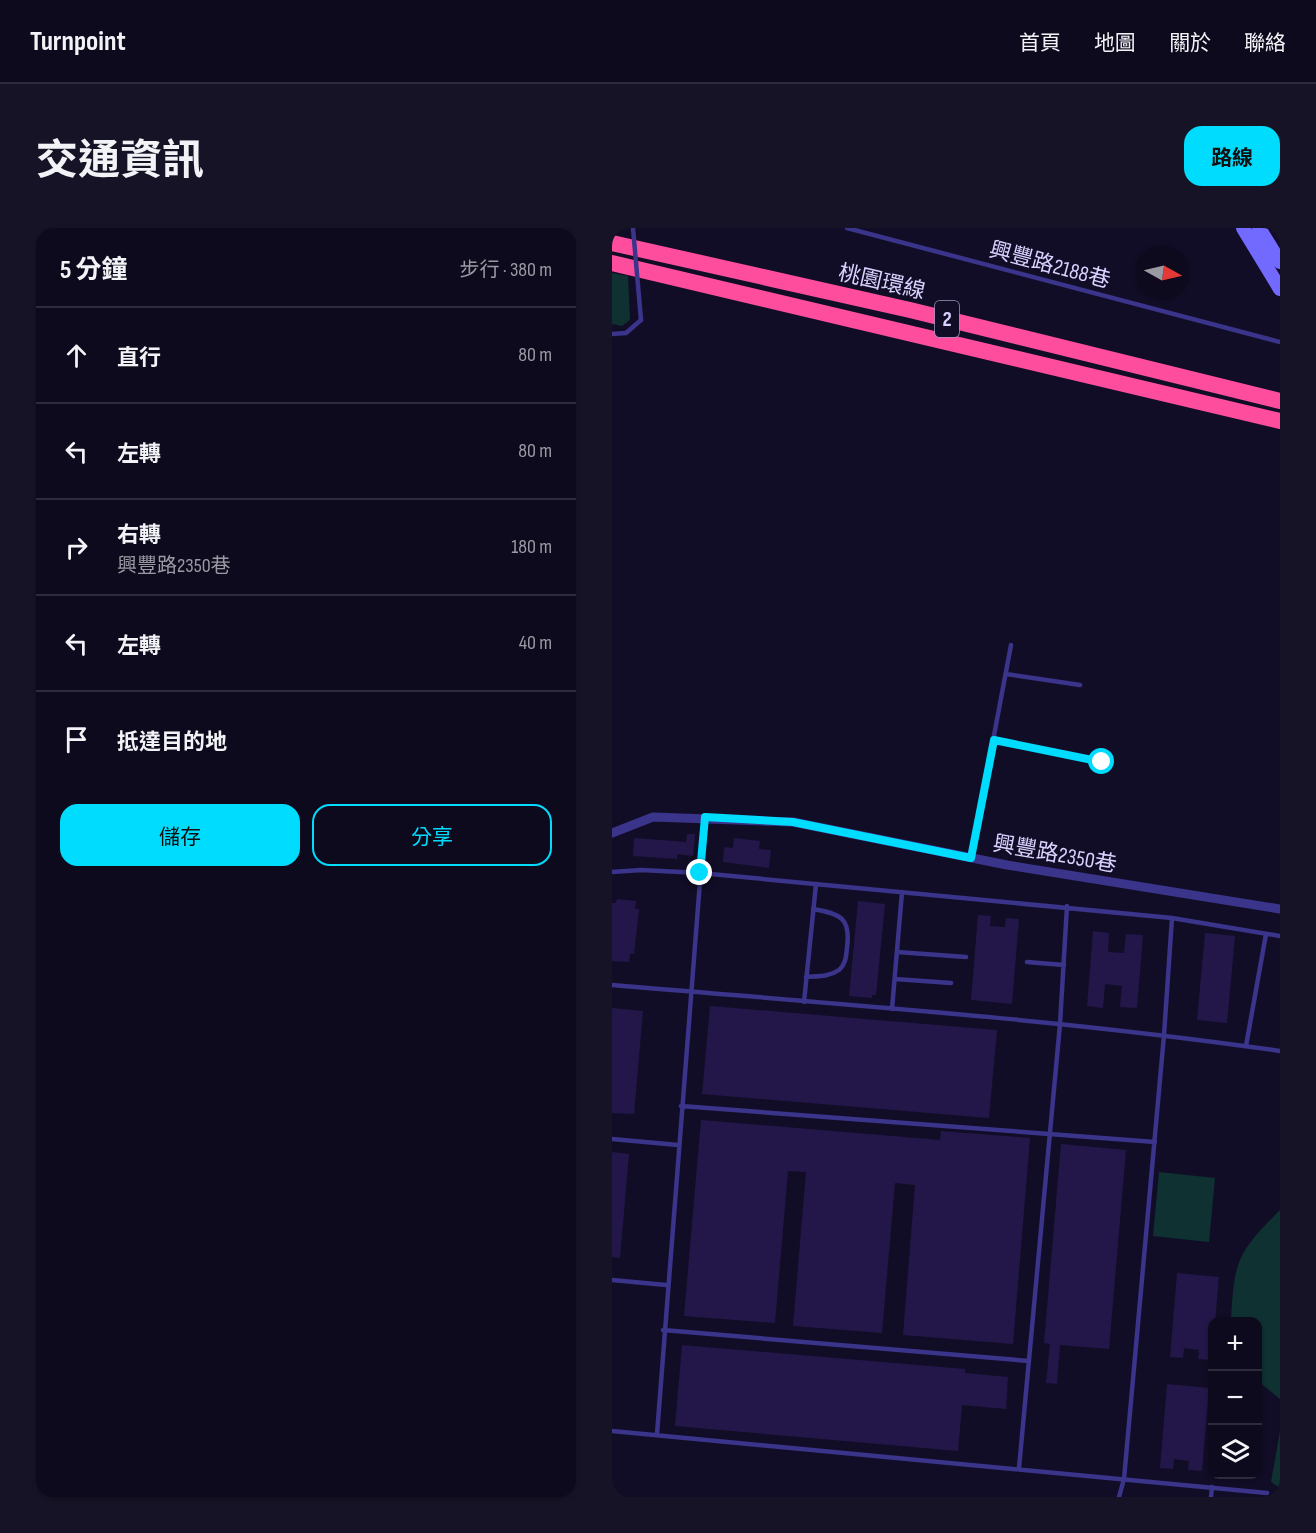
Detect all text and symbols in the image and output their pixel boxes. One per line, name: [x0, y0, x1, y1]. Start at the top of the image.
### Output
text: Turnpoint: [30, 25, 126, 58]
text: 首頁: [1019, 31, 1061, 56]
text: 地圖: [1094, 31, 1136, 56]
text: 關於: [1169, 31, 1211, 56]
text: 聯絡: [1244, 31, 1286, 56]
button: 路線: [1184, 126, 1280, 186]
text: 交通資訊: [36, 136, 204, 187]
street label: 興豐路2188巷: [986, 236, 1113, 295]
north arrow: [1136, 246, 1190, 300]
text: 5 分鐘: [60, 255, 127, 286]
text: 步行 · 380 m: [460, 258, 552, 282]
street label: 桃園環線: [836, 259, 928, 306]
road number: 2: [935, 301, 959, 337]
icon: ahead: [60, 339, 93, 372]
text: 80 m: [518, 343, 552, 367]
text: 直行: [117, 345, 161, 372]
icon: left: [60, 435, 93, 468]
text: 80 m: [518, 439, 552, 463]
text: 左轉: [117, 441, 161, 468]
text: 右轉: [117, 522, 161, 549]
icon: right: [60, 531, 93, 564]
text: 180 m: [511, 535, 552, 559]
text: 興豐路2350巷: [117, 554, 231, 578]
icon: left: [60, 627, 93, 660]
text: 40 m: [519, 631, 552, 655]
text: 左轉: [117, 633, 161, 660]
icon: arrive: [60, 723, 93, 756]
text: 抵達目的地: [117, 729, 227, 756]
route start: [1088, 748, 1114, 774]
button: 儲存: [60, 804, 300, 866]
button: 分享: [312, 804, 552, 866]
street label: 興豐路2350巷: [991, 830, 1119, 879]
route end: [686, 859, 712, 885]
map controls: [1208, 1317, 1262, 1479]
button: +: [1208, 1317, 1262, 1371]
button: −: [1208, 1371, 1262, 1425]
button: layers: [1208, 1425, 1262, 1479]

